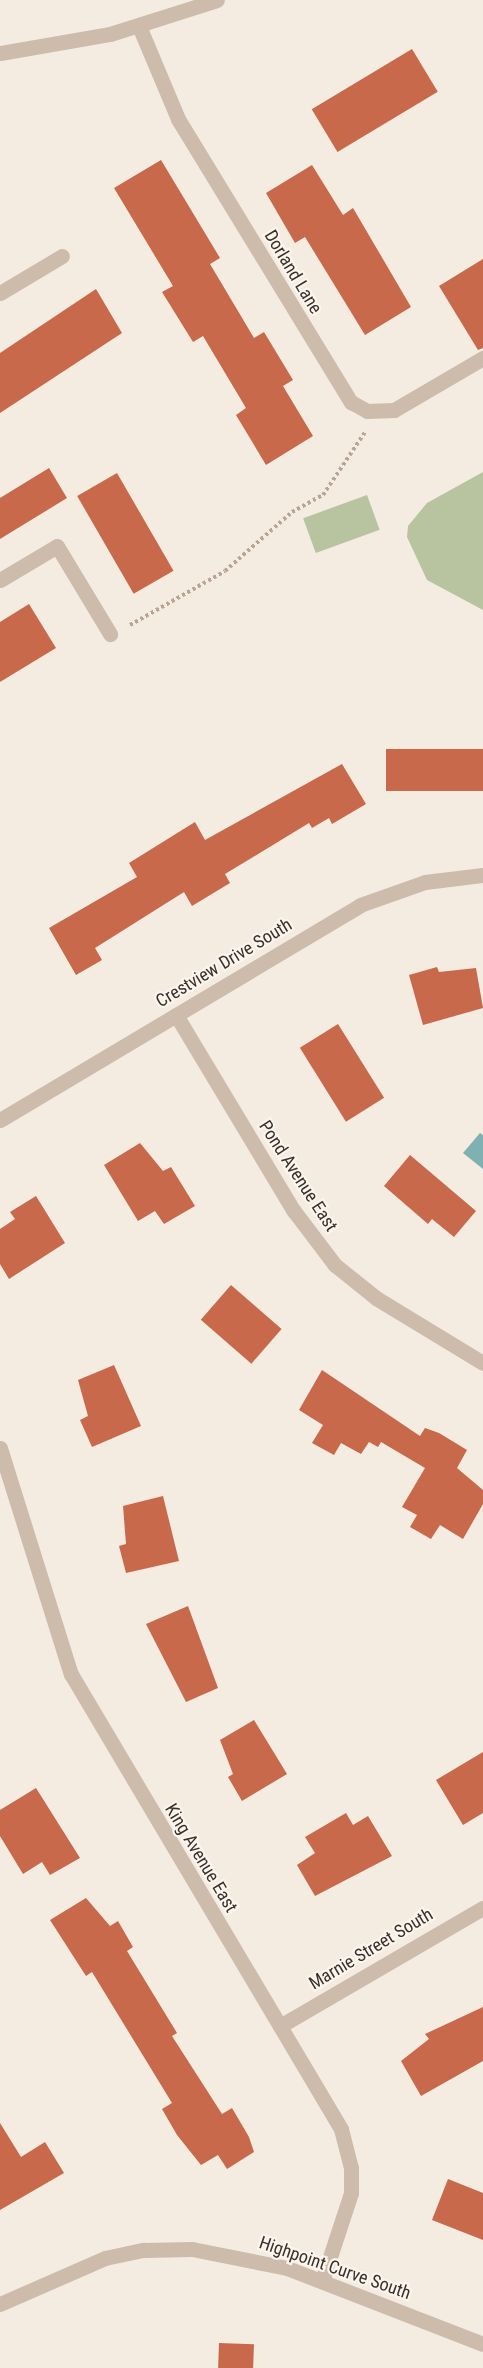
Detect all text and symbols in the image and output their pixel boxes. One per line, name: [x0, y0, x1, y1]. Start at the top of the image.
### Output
street label: Dorland Lane: [260, 226, 326, 318]
street label: Crestview Drive South: [152, 914, 296, 1012]
street label: Pond Avenue East: [254, 1117, 342, 1235]
street label: King Avenue East: [160, 1800, 242, 1916]
street label: Marnie Street South: [305, 1904, 437, 1994]
street label: Highpoint Curve South: [256, 2232, 414, 2304]

